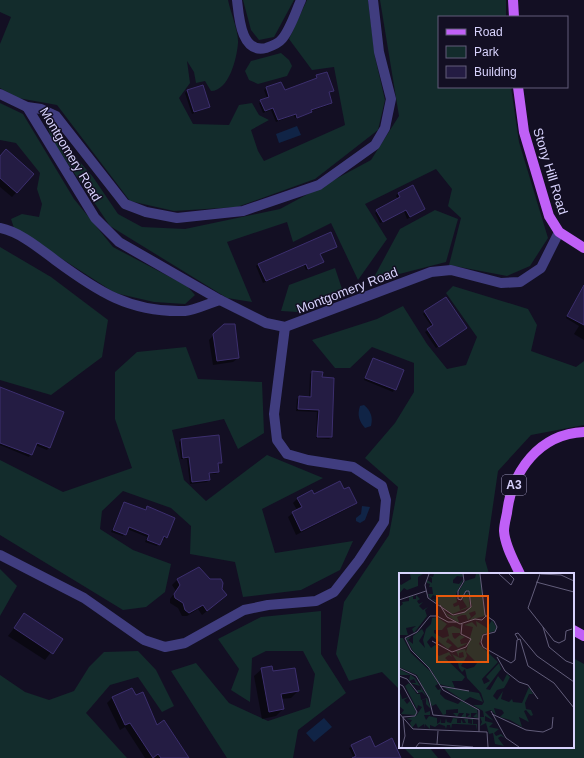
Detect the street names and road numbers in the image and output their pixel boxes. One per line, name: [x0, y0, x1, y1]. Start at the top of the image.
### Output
street label: Montgomery Road: [37, 105, 105, 204]
street label: Stony Hill Road: [530, 126, 571, 216]
street label: Montgomery Road: [295, 264, 400, 317]
road number: A3: [502, 475, 526, 495]

